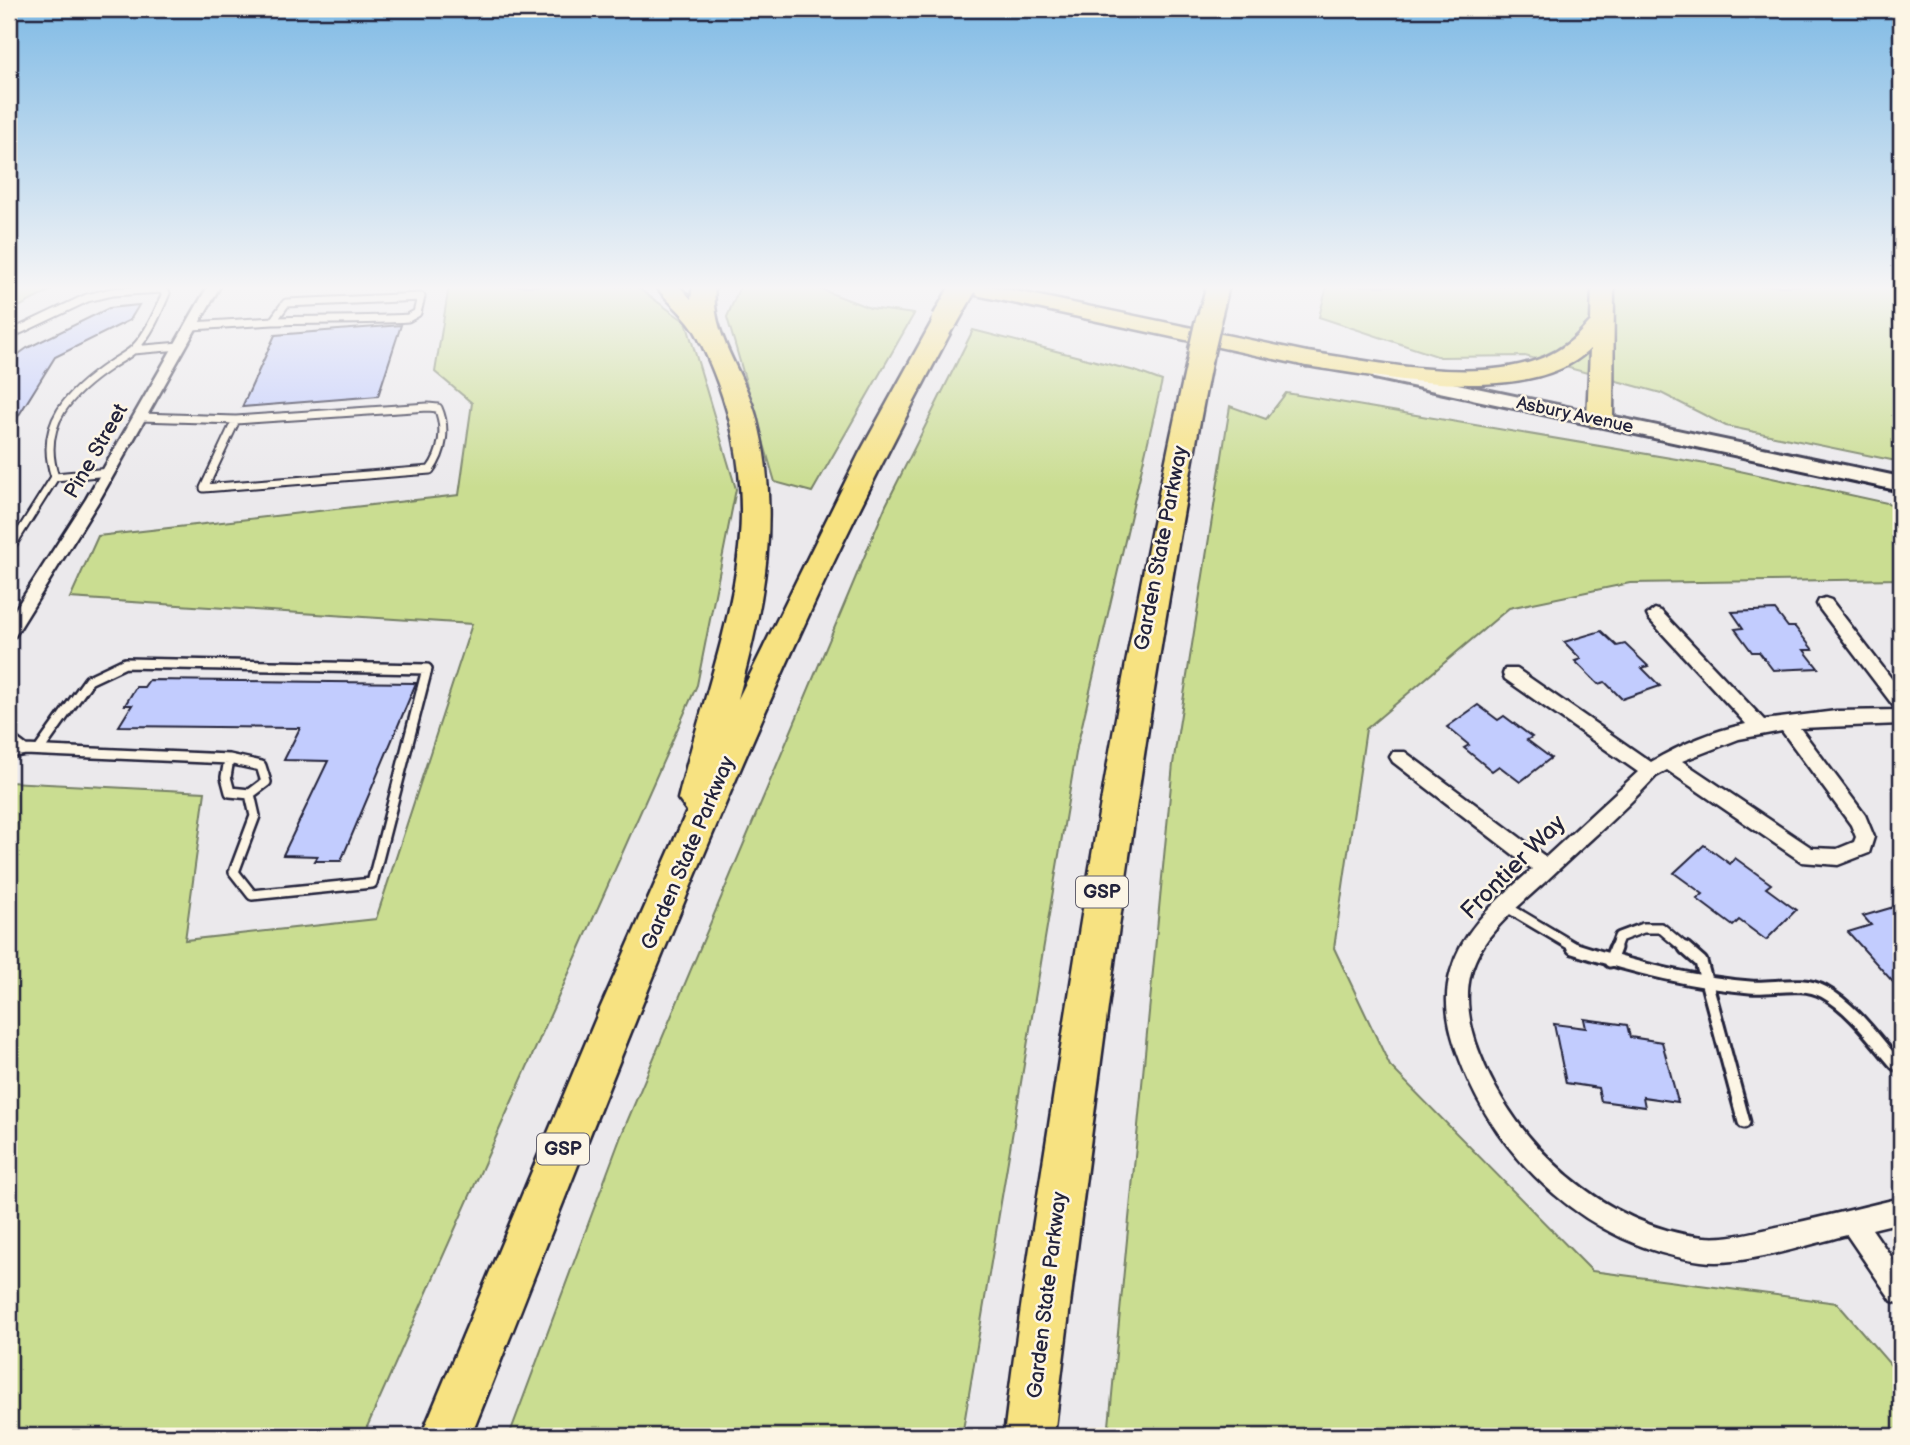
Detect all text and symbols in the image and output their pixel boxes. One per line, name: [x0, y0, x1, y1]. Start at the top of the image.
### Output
street label: Asbury Avenue: [1515, 392, 1636, 438]
street label: Pine Street: [59, 399, 133, 503]
street label: Garden State Parkway: [1129, 443, 1193, 653]
street label: Garden State Parkway: [636, 752, 740, 954]
street label: Frontier Way: [1455, 809, 1571, 925]
road number: GSP: [1076, 876, 1128, 908]
road number: GSP: [537, 1134, 589, 1164]
street label: Garden State Parkway: [1022, 1190, 1072, 1400]

